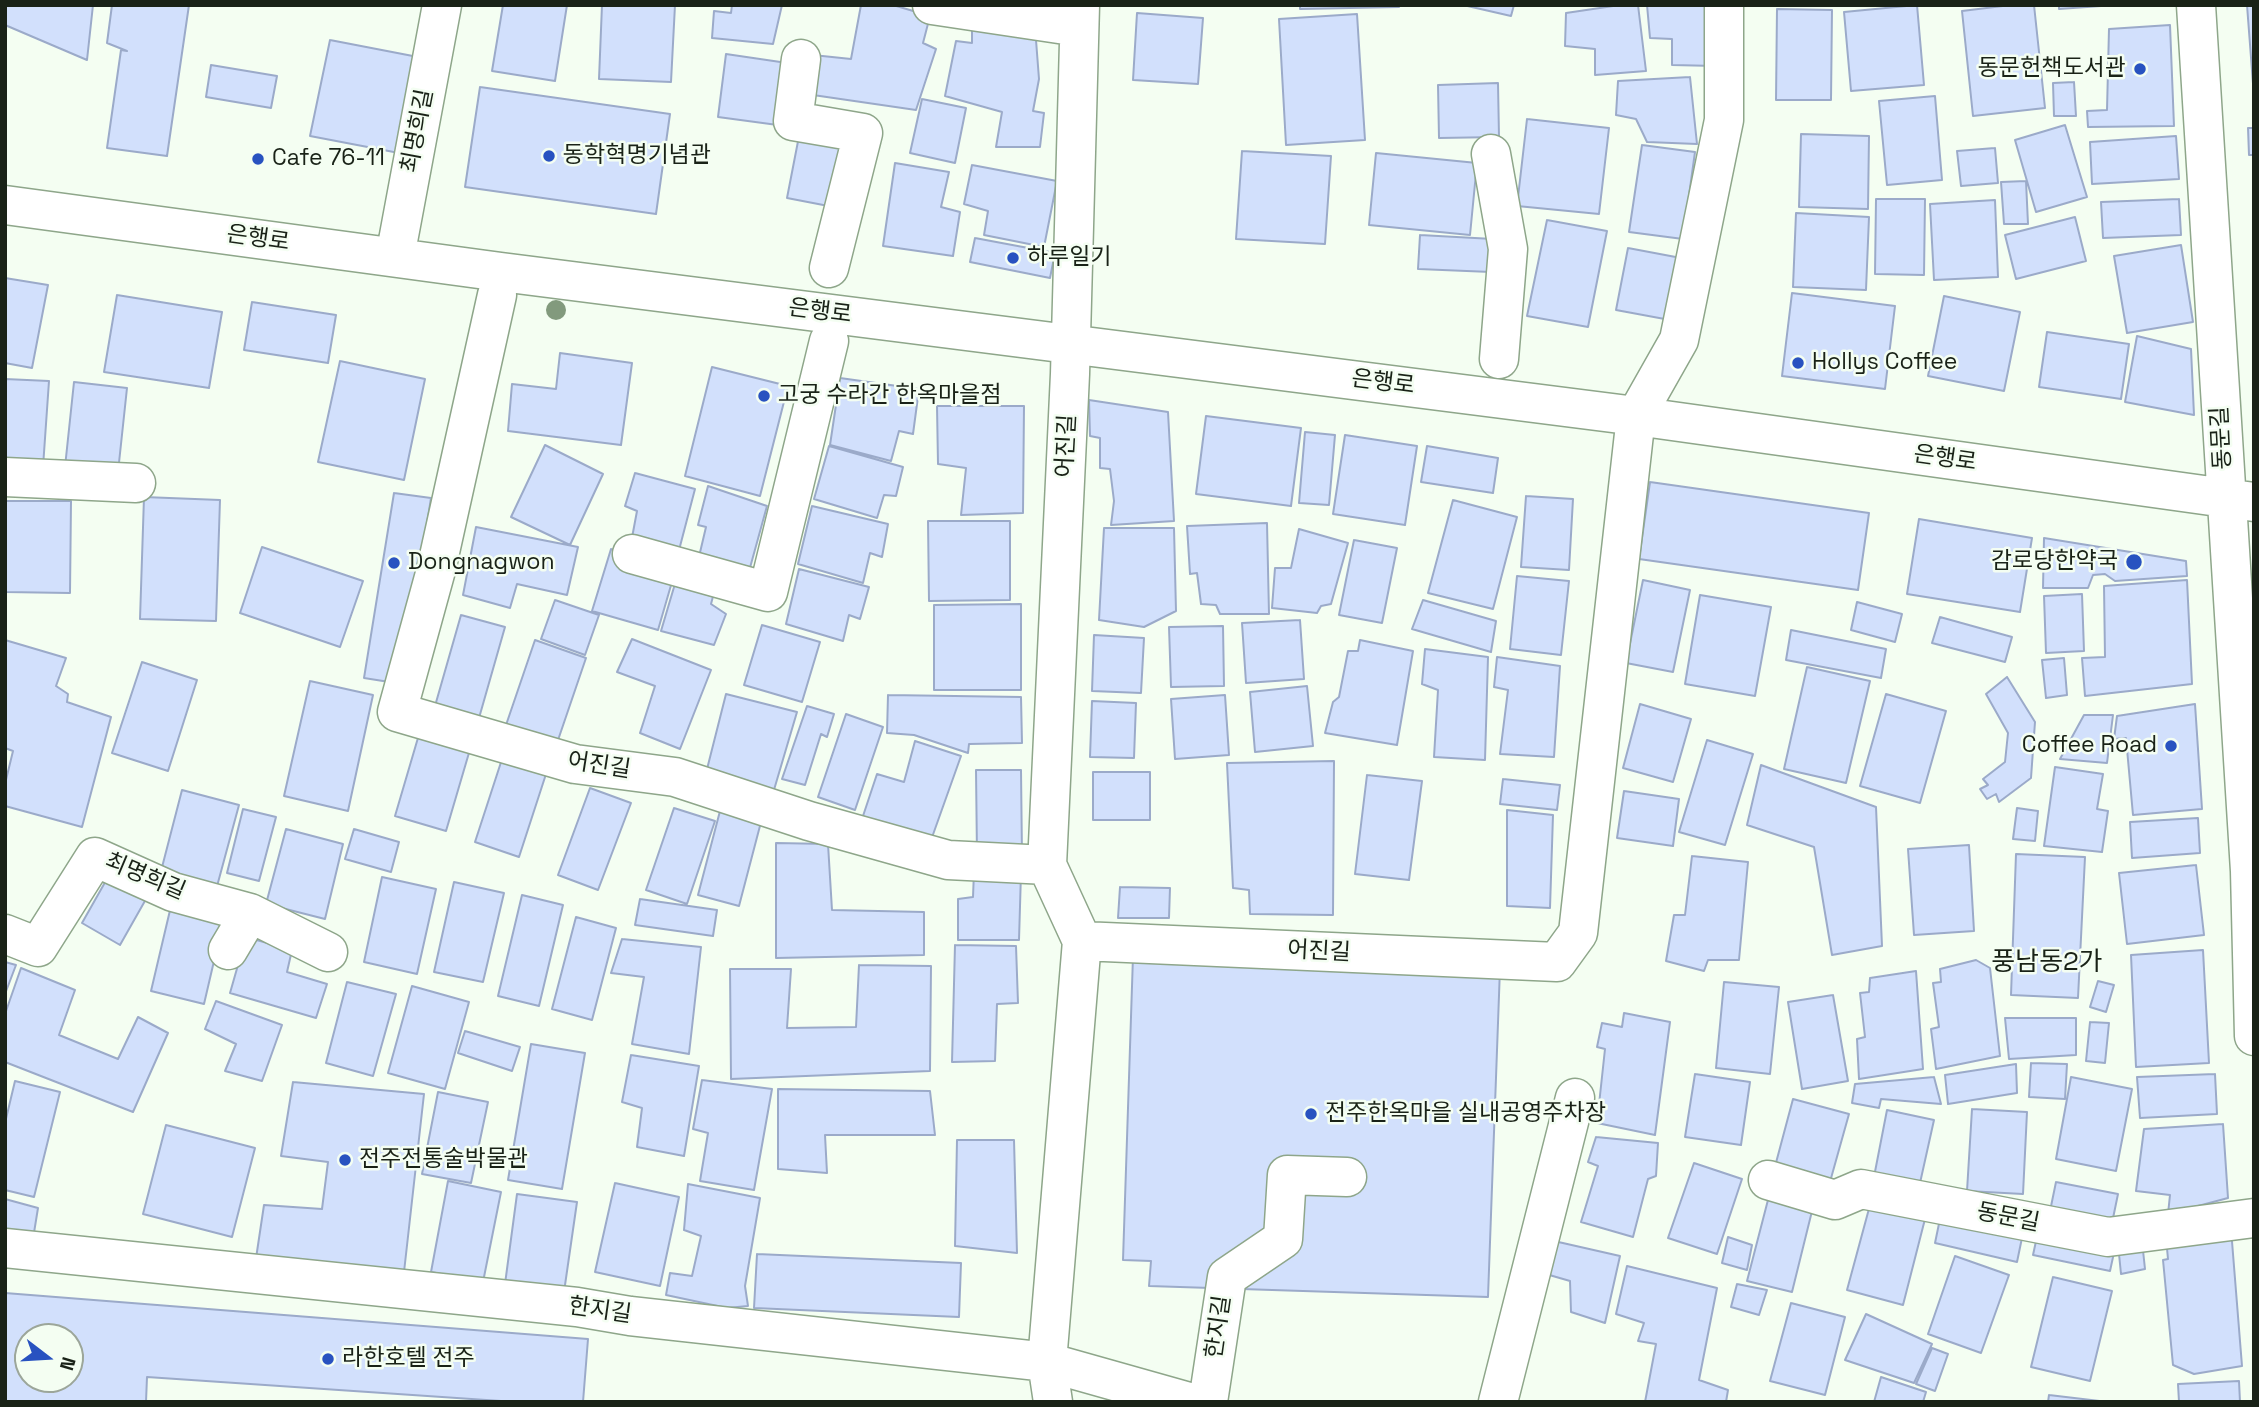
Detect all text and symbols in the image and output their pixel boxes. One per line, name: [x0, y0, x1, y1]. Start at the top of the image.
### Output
place label: 동문헌책도서관: [1978, 55, 2126, 83]
marker: 동문헌책도서관: [2132, 61, 2148, 77]
street label: 최명희길: [396, 87, 440, 175]
place label: 동학혁명기념관: [563, 142, 711, 170]
place label: Cafe 76-11: [272, 145, 385, 173]
marker: 동학혁명기념관: [541, 148, 557, 164]
marker: Cafe 76-11: [250, 151, 266, 167]
street label: 은행로: [225, 221, 291, 257]
place label: 하루일기: [1027, 244, 1112, 272]
marker: 하루일기: [1005, 250, 1021, 266]
street label: 은행로: [787, 294, 853, 330]
place label: Hollys Coffee: [1812, 349, 1957, 377]
marker: Hollys Coffee: [1790, 355, 1806, 371]
street label: 은행로: [1350, 365, 1416, 401]
place label: 고궁 수라간 한옥마을점: [778, 382, 1001, 410]
marker: 고궁 수라간 한옥마을점: [756, 388, 772, 404]
street label: 동문길: [2207, 406, 2237, 470]
street label: 어진길: [1052, 414, 1082, 478]
street label: 은행로: [1912, 441, 1978, 477]
place label: 감로당한약국: [1991, 548, 2118, 576]
place label: Dongnagwon: [408, 549, 555, 577]
marker: 감로당한약국: [2124, 552, 2144, 572]
marker: Dongnagwon: [386, 555, 402, 571]
place label: Coffee Road: [2022, 732, 2157, 760]
marker: Coffee Road: [2163, 738, 2179, 754]
street label: 어진길: [565, 747, 633, 785]
street label: 최명희길: [101, 848, 189, 906]
street label: 어진길: [1287, 937, 1351, 967]
district label: 풍남동2가: [1991, 947, 2103, 979]
place label: 전주한옥마을 실내공영주차장: [1325, 1100, 1606, 1128]
marker: 전주한옥마을 실내공영주차장: [1303, 1106, 1319, 1122]
place label: 전주전통술박물관: [359, 1146, 528, 1174]
marker: 전주전통술박물관: [337, 1152, 353, 1168]
street label: 동문길: [1974, 1198, 2042, 1238]
street label: 한지길: [567, 1293, 633, 1329]
street label: 한지길: [1201, 1294, 1237, 1360]
north arrow: [14, 1323, 84, 1393]
place label: 라한호텔 전주: [342, 1345, 475, 1373]
marker: 라한호텔 전주: [320, 1351, 336, 1367]
text: N: [54, 1354, 81, 1373]

